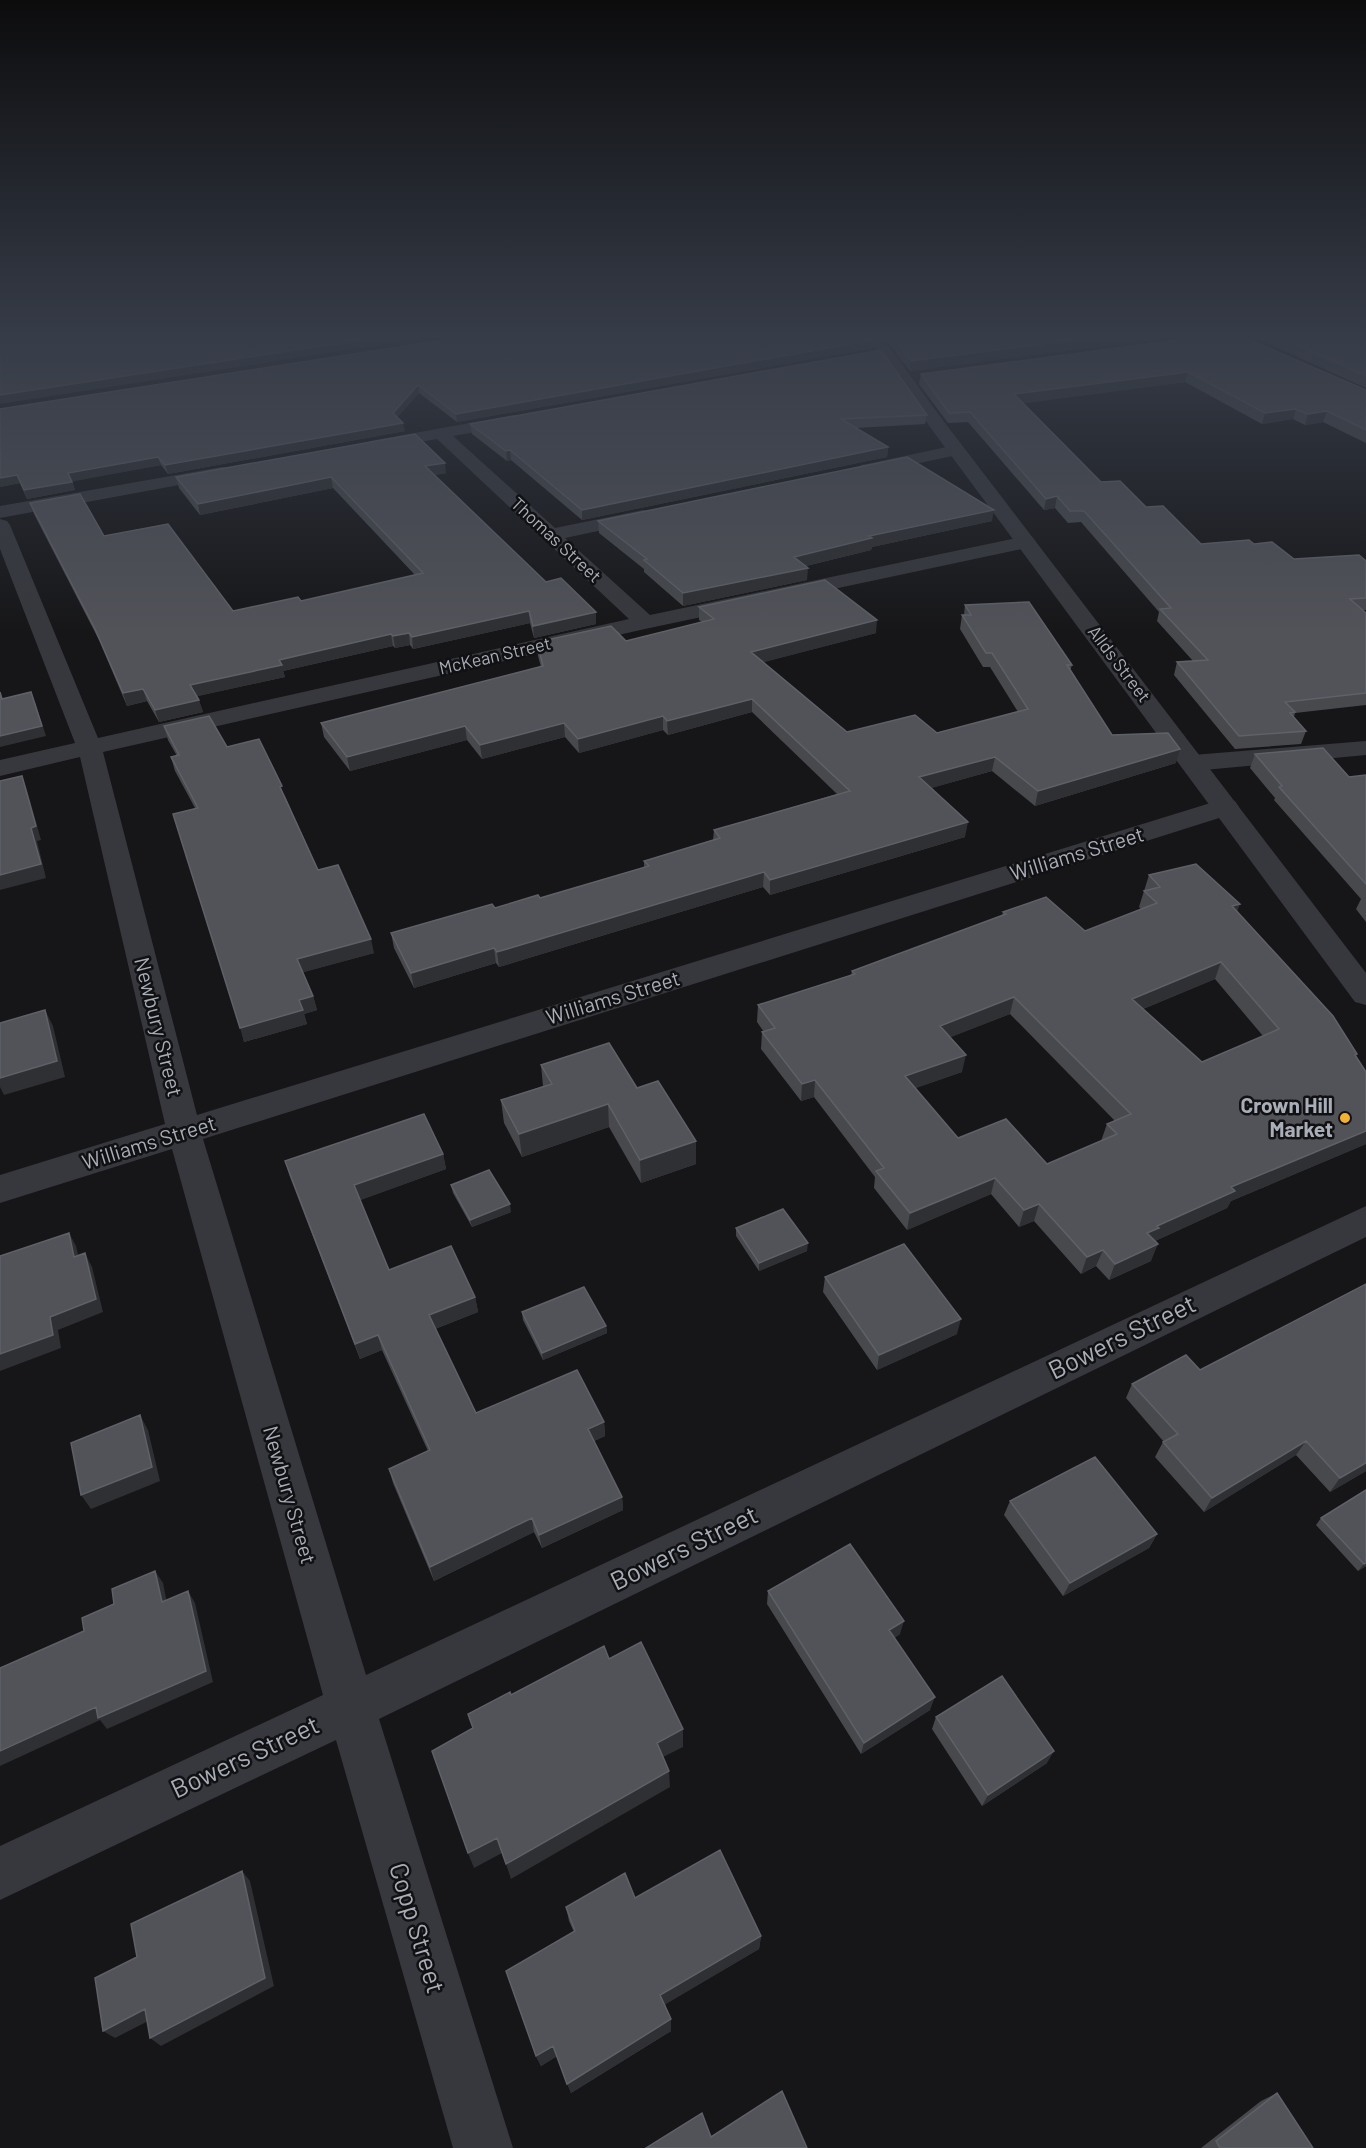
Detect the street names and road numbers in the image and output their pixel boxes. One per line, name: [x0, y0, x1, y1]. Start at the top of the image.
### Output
street label: Thomas Street: [507, 492, 606, 587]
street label: Allds Street: [1084, 621, 1156, 706]
street label: McKean Street: [437, 631, 553, 679]
street label: Williams Street: [1007, 820, 1146, 885]
street label: Newbury Street: [130, 955, 189, 1099]
street label: Williams Street: [543, 964, 682, 1029]
street label: Williams Street: [79, 1109, 218, 1174]
street label: Bowers Street: [1043, 1287, 1200, 1385]
street label: Newbury Street: [259, 1423, 322, 1566]
street label: Bowers Street: [605, 1498, 762, 1596]
street label: Bowers Street: [165, 1708, 324, 1804]
street label: Copp Street: [384, 1859, 453, 1997]

